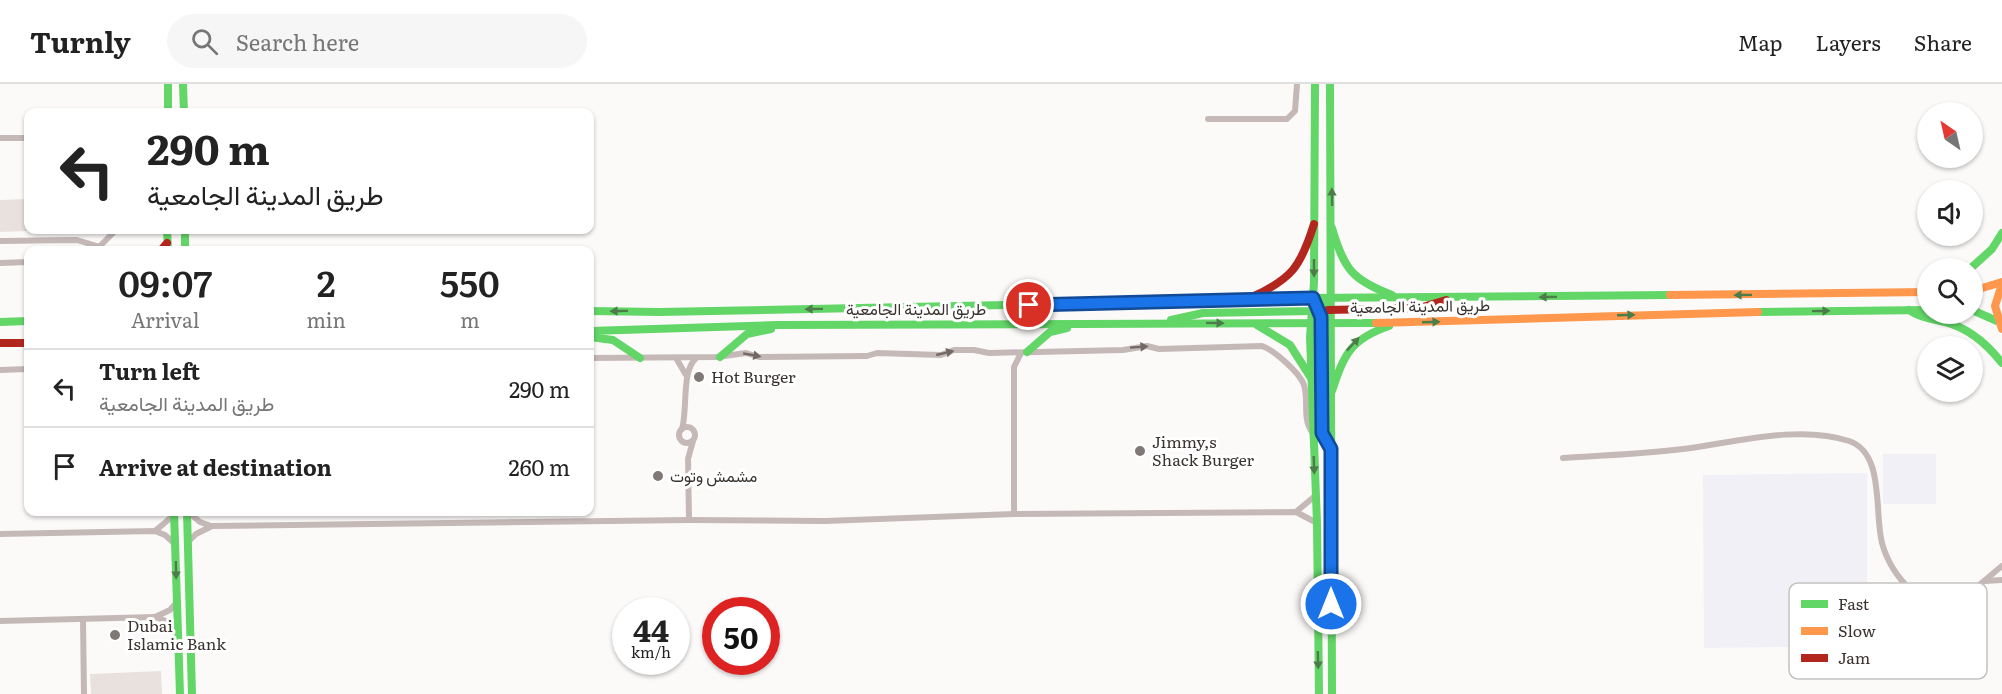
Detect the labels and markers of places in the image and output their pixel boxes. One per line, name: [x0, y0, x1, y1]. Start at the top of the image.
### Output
pin: [1003, 279, 1054, 330]
place label: Hot Burger: [711, 364, 796, 388]
marker: Hot Burger: [692, 370, 706, 384]
place label: Jimmy,s Shack Burger: [1152, 429, 1255, 471]
marker: Jimmy,s Shack Burger: [1133, 444, 1147, 458]
place label: مشمش وتوت: [670, 463, 757, 487]
marker: مشمش وتوت: [651, 469, 665, 483]
place label: Dubai Islamic Bank: [127, 613, 226, 655]
marker: Dubai Islamic Bank: [108, 628, 122, 642]

